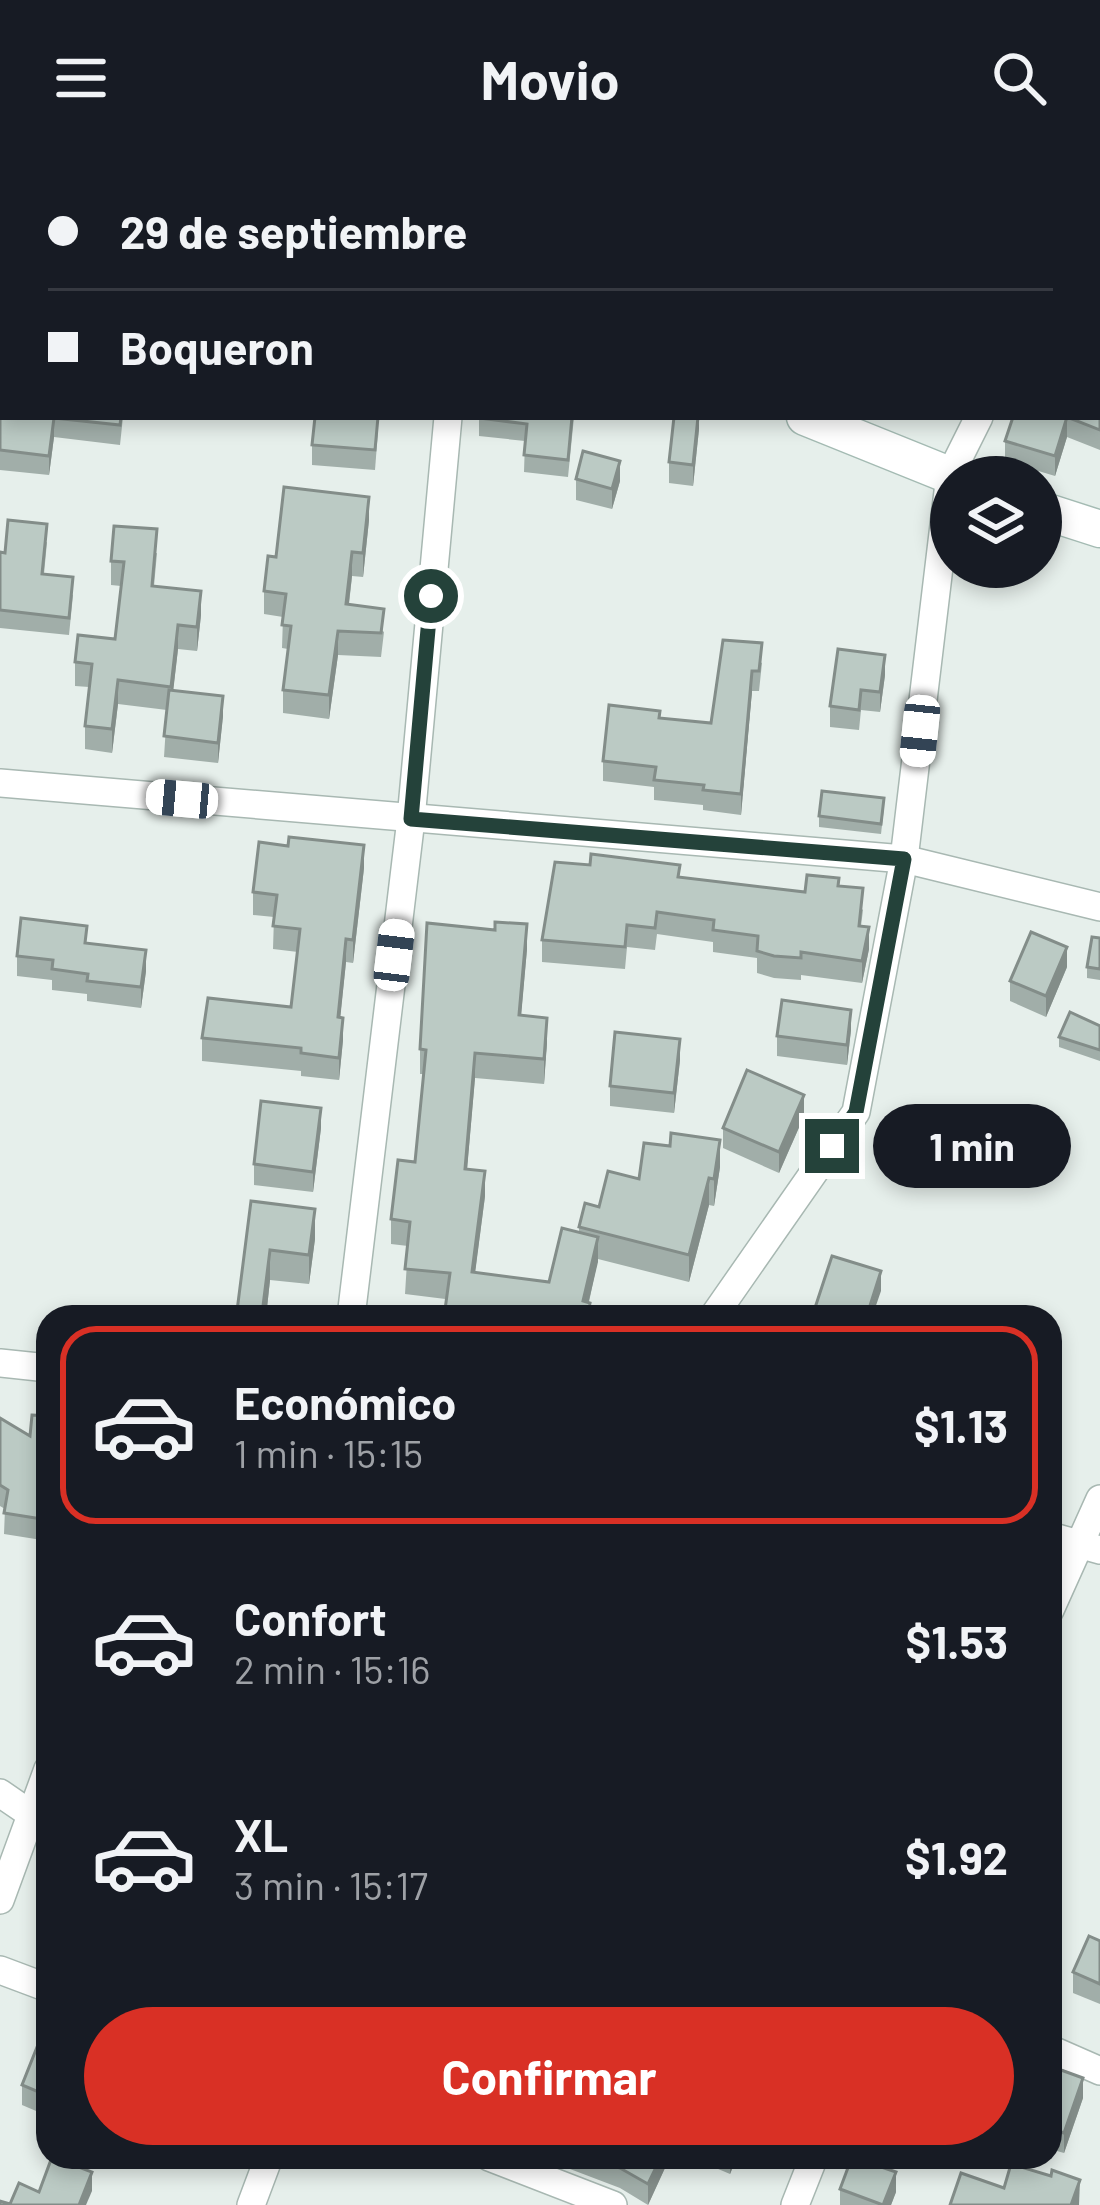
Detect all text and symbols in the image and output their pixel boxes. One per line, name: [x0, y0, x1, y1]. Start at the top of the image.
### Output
icon: menu: [48, 45, 114, 111]
icon: search: [986, 45, 1052, 111]
text: Movio: [480, 46, 620, 111]
text: 29 de septiembre: [120, 204, 467, 258]
text: Boqueron: [120, 320, 314, 374]
map controls: [930, 456, 1062, 588]
button: layers: [930, 456, 1062, 588]
route start: [404, 569, 458, 623]
car: [898, 693, 942, 769]
car: [145, 778, 219, 820]
car: [372, 917, 416, 993]
callout: 1 min: [874, 1104, 1072, 1188]
route end: [805, 1119, 859, 1173]
text: 1 min: [929, 1122, 1015, 1169]
icon: car: [90, 1371, 198, 1479]
text: Económico: [234, 1375, 456, 1429]
text: $1.13: [914, 1398, 1008, 1452]
text: 1 min · 15:15: [234, 1429, 423, 1476]
icon: car: [90, 1587, 198, 1695]
text: Confort: [234, 1591, 387, 1645]
text: $1.53: [906, 1614, 1008, 1668]
text: 2 min · 15:16: [234, 1645, 430, 1692]
icon: car: [90, 1803, 198, 1911]
text: XL: [234, 1807, 288, 1861]
text: $1.92: [905, 1830, 1008, 1884]
text: 3 min · 15:17: [234, 1861, 428, 1908]
button: Confirmar: [84, 2007, 1014, 2145]

